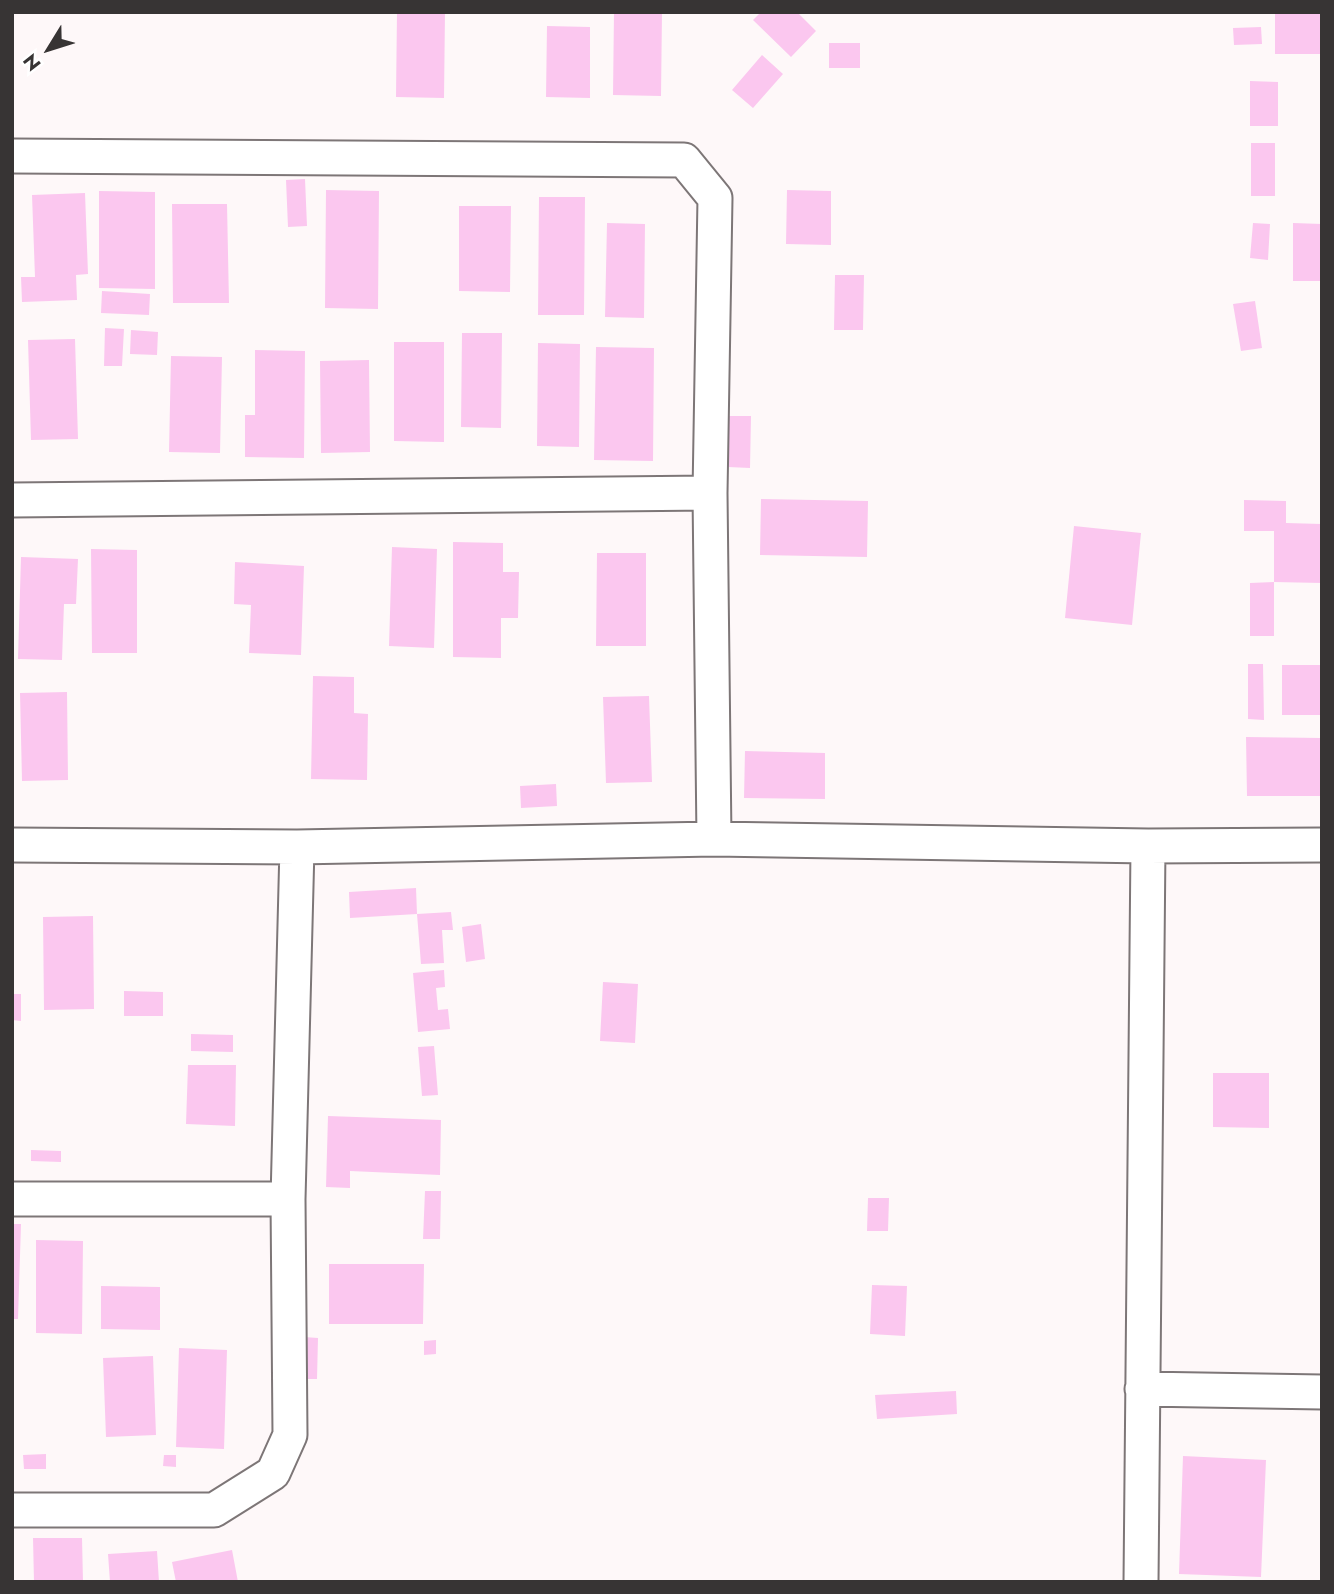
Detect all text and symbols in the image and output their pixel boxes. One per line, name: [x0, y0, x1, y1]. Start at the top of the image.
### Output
north arrow: [14, 14, 84, 84]
text: N: [17, 48, 47, 76]

